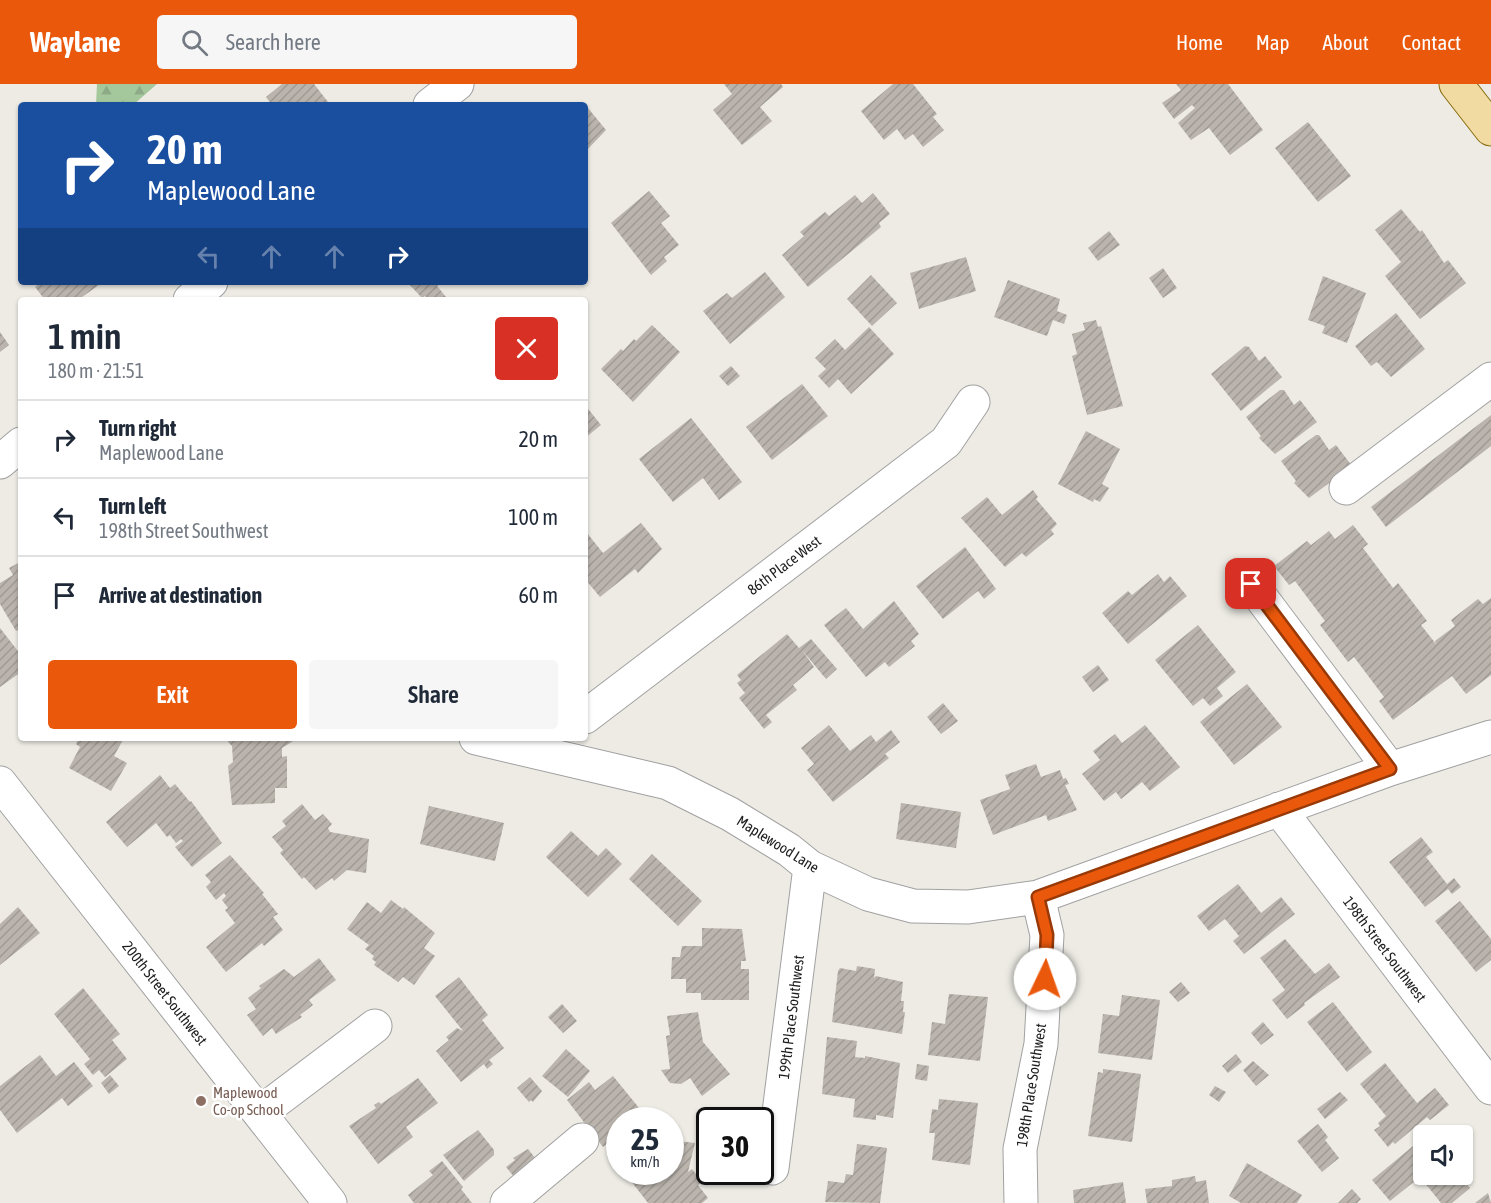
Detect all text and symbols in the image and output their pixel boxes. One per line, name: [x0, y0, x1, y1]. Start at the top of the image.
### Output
search box: [157, 15, 577, 69]
text: Waylane: [30, 26, 121, 58]
icon: search: [178, 26, 211, 59]
text: Search here: [226, 29, 321, 55]
text: Home: [1176, 30, 1223, 54]
text: Map: [1256, 30, 1290, 54]
text: About: [1323, 30, 1369, 54]
text: Contact: [1402, 30, 1461, 54]
text: 20 m: [147, 125, 222, 173]
icon: right: [48, 126, 126, 204]
text: Maplewood Lane: [147, 175, 315, 206]
icon: left: [192, 240, 225, 273]
icon: ahead: [255, 240, 288, 273]
icon: ahead: [318, 240, 351, 273]
icon: right: [381, 240, 414, 273]
text: 1 min: [48, 315, 122, 357]
button: close: [495, 317, 558, 380]
text: 180 m · 21:51: [48, 359, 144, 382]
text: Turn right: [99, 415, 176, 441]
icon: right: [48, 423, 81, 456]
text: 20 m: [518, 426, 558, 452]
text: Maplewood Lane: [99, 441, 224, 464]
text: Turn left: [99, 493, 166, 519]
icon: left: [48, 501, 81, 534]
text: 100 m: [508, 504, 558, 530]
text: 198th Street Southwest: [99, 519, 269, 542]
street label: 86th Place West: [744, 532, 824, 598]
pin: [1225, 558, 1276, 609]
icon: arrive: [1234, 567, 1267, 600]
icon: arrive: [48, 579, 81, 612]
text: Arrive at destination: [99, 582, 262, 608]
text: 60 m: [518, 582, 558, 608]
button: Exit: [48, 660, 297, 729]
button: Share: [309, 660, 558, 729]
street label: Maplewood Lane: [734, 812, 822, 876]
street label: 198th Street Southwest: [1340, 893, 1430, 1005]
street label: 200th Street Southwest: [119, 938, 211, 1048]
position arrow: [1013, 947, 1077, 1011]
street label: 199th Place Southwest: [775, 954, 807, 1080]
street label: 198th Place Southwest: [1013, 1022, 1049, 1148]
place label: Maplewood Co-op School: [213, 1084, 284, 1118]
marker: Maplewood Co-op School: [194, 1094, 208, 1108]
speed limit sign: 30: [696, 1107, 774, 1185]
text: 25: [631, 1122, 659, 1156]
map controls: [1413, 1125, 1473, 1185]
button: sound: [1413, 1125, 1473, 1185]
text: km/h: [630, 1153, 660, 1170]

